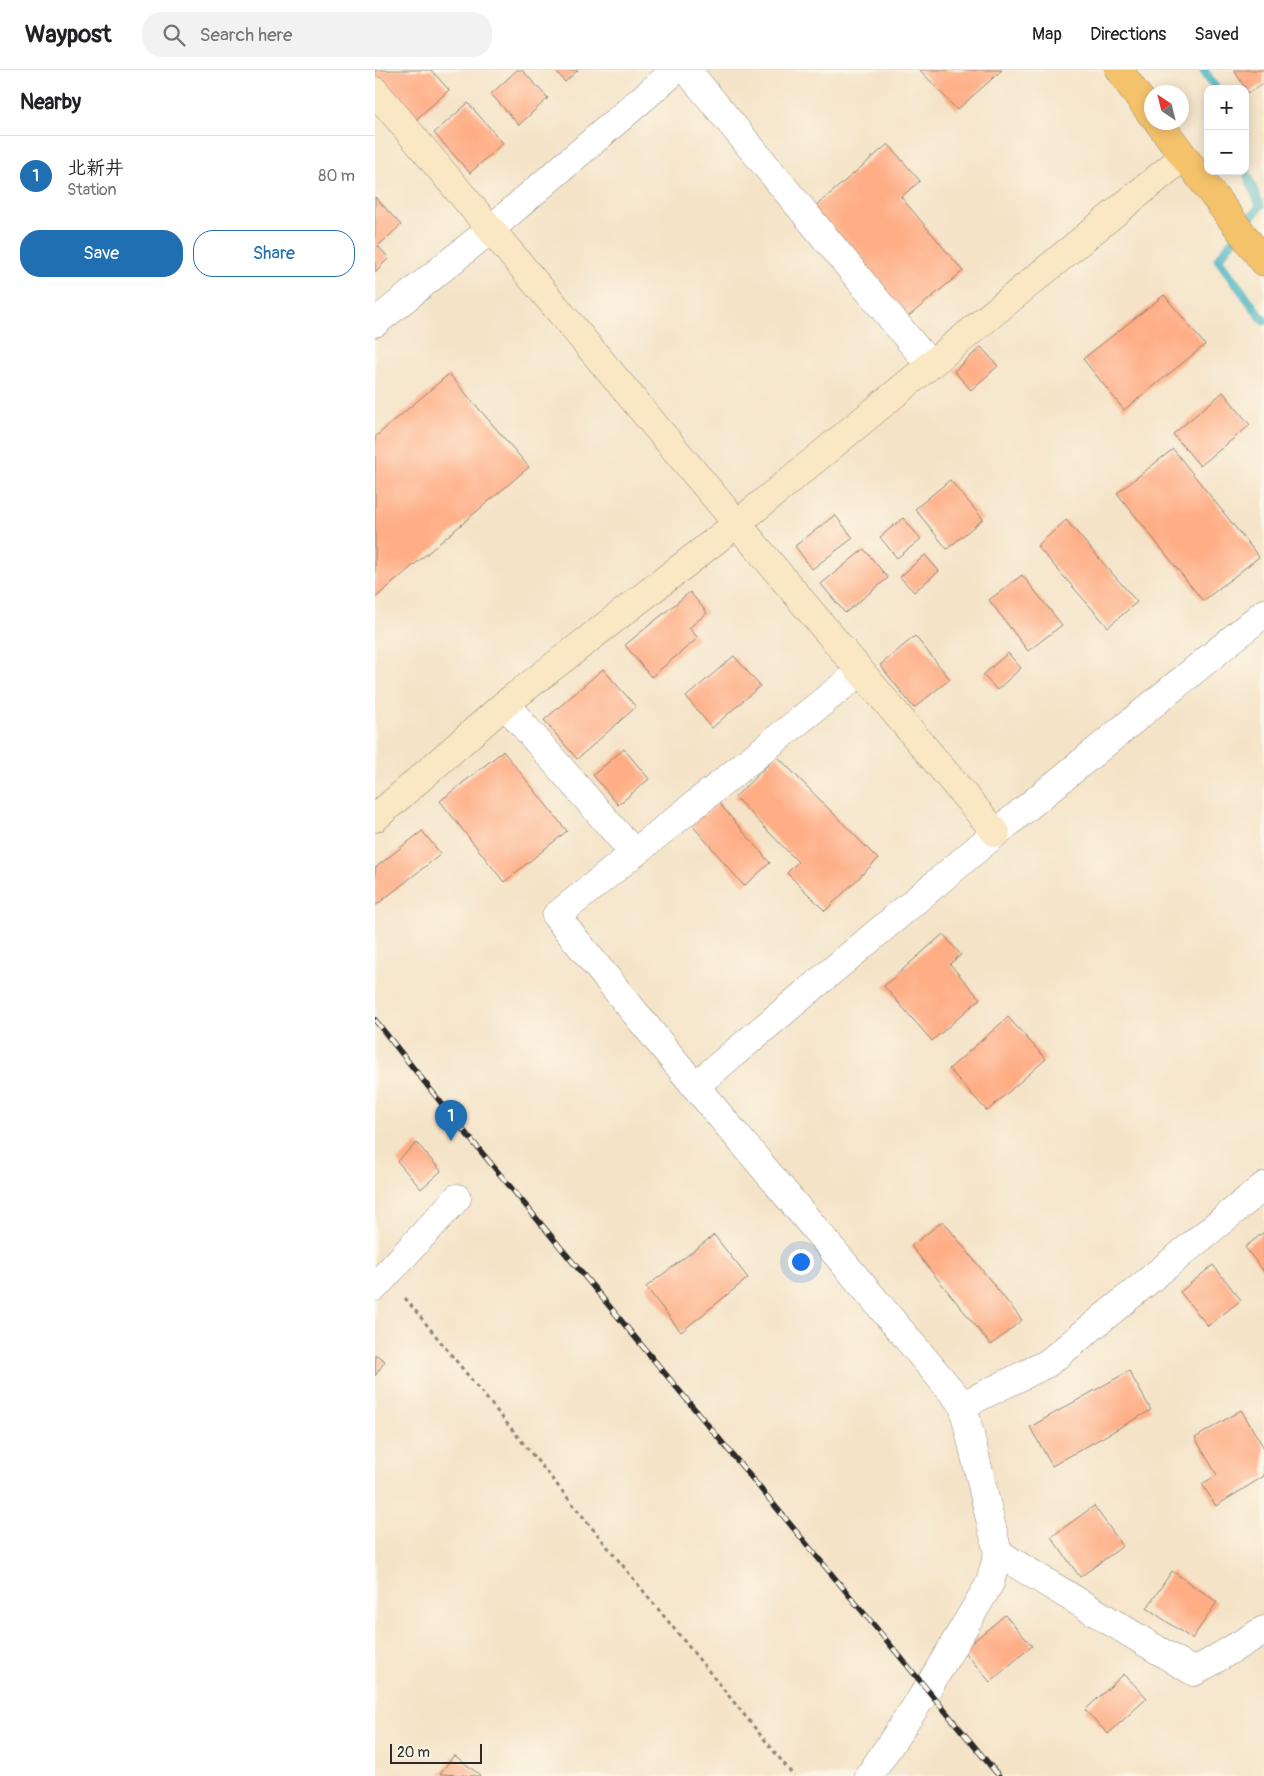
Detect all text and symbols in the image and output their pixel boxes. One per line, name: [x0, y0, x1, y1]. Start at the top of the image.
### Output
search box: [142, 12, 492, 57]
text: Waypost: [25, 20, 112, 49]
icon: search: [160, 21, 188, 49]
text: Search here: [200, 23, 292, 47]
text: Map: [1032, 23, 1062, 46]
text: Directions: [1090, 23, 1166, 46]
text: Saved: [1194, 23, 1239, 46]
north arrow: [1144, 85, 1189, 130]
map controls: [1204, 85, 1249, 175]
button: +: [1204, 85, 1249, 130]
text: Nearby: [20, 89, 81, 116]
button: −: [1204, 130, 1249, 175]
text: 北新井: [67, 156, 124, 180]
text: 1: [33, 166, 39, 186]
text: 80 m: [318, 166, 355, 186]
text: Station: [67, 180, 117, 200]
button: Save: [20, 230, 183, 277]
button: Share: [193, 230, 355, 277]
pin: 1: [435, 1100, 467, 1141]
your location: [788, 1249, 814, 1275]
scale bar: [390, 1741, 483, 1764]
text: 20 m: [397, 1744, 430, 1761]

